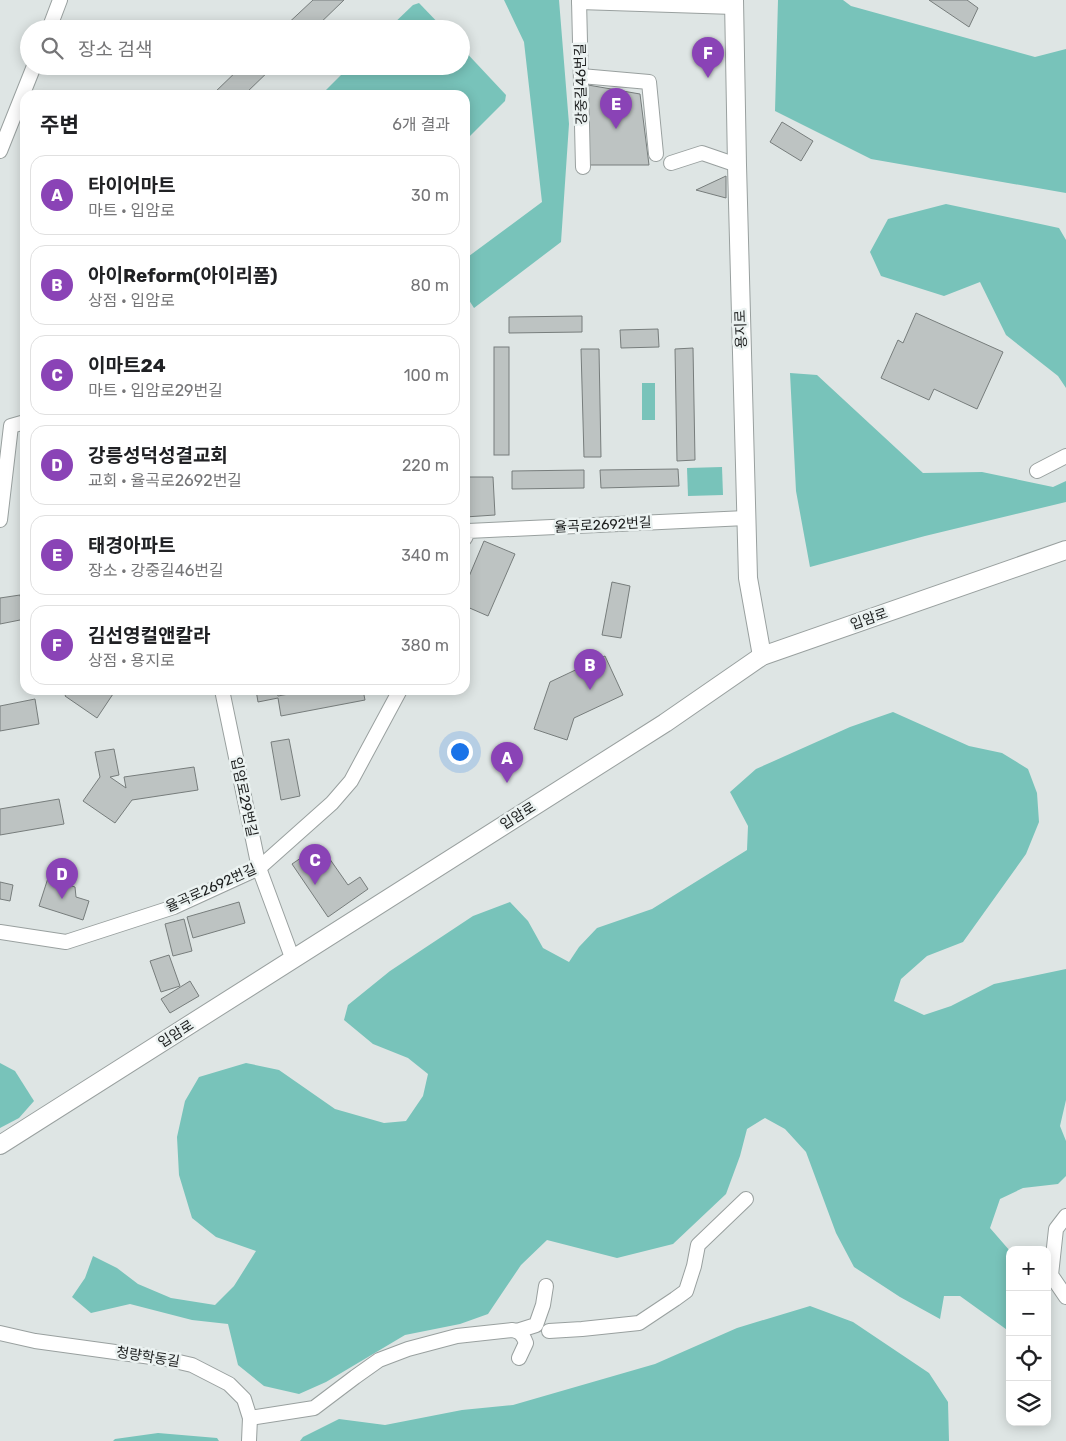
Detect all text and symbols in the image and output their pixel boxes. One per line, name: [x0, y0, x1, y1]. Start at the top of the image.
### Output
search box: [20, 20, 470, 75]
icon: search: [38, 34, 66, 62]
pin: F: [692, 37, 724, 78]
text: 장소 검색: [78, 38, 153, 61]
street label: 강중길46번길: [572, 43, 590, 125]
pin: E: [600, 88, 632, 129]
text: 주변: [40, 112, 79, 137]
text: 6개 결과: [392, 115, 450, 134]
text: 타이어마트: [88, 174, 175, 197]
text: A: [51, 186, 63, 205]
text: 30 m: [411, 186, 449, 205]
text: 마트 · 입암로: [88, 201, 175, 220]
text: 아이Reform(아이리폼): [88, 264, 278, 287]
text: B: [51, 276, 63, 295]
text: 80 m: [411, 276, 449, 295]
text: 상점 · 입암로: [88, 291, 175, 310]
street label: 용지로: [732, 309, 750, 349]
text: 이마트24: [88, 354, 166, 377]
text: C: [51, 366, 63, 385]
text: 100 m: [404, 366, 449, 385]
text: 마트 · 입암로29번길: [88, 381, 223, 400]
text: 강릉성덕성결교회: [88, 444, 228, 467]
text: D: [51, 456, 63, 475]
text: 220 m: [402, 456, 449, 475]
text: 교회 · 율곡로2692번길: [88, 471, 242, 490]
street label: 율곡로2692번길: [554, 514, 652, 536]
text: 태경아파트: [88, 534, 175, 557]
text: E: [52, 546, 62, 565]
text: 340 m: [401, 546, 449, 565]
text: 장소 · 강중길46번길: [88, 561, 224, 580]
street label: 입암로: [848, 605, 890, 633]
text: 김선영컬앤칼라: [88, 624, 210, 647]
text: F: [52, 636, 62, 655]
text: 380 m: [401, 636, 449, 655]
pin: B: [574, 649, 606, 690]
text: 상점 · 용지로: [88, 651, 175, 670]
your location: [447, 739, 473, 765]
pin: A: [491, 742, 523, 783]
street label: 입암로29번길: [227, 756, 261, 838]
street label: 입암로: [497, 798, 539, 833]
pin: C: [299, 844, 331, 885]
pin: D: [46, 858, 78, 899]
street label: 율곡로2692번길: [163, 860, 259, 916]
street label: 입암로: [155, 1016, 197, 1051]
map controls: [1006, 1246, 1051, 1426]
button: +: [1006, 1246, 1051, 1291]
button: −: [1006, 1291, 1051, 1336]
button: locate: [1006, 1336, 1051, 1381]
street label: 청량학동길: [115, 1344, 181, 1370]
button: layers: [1006, 1381, 1051, 1426]

